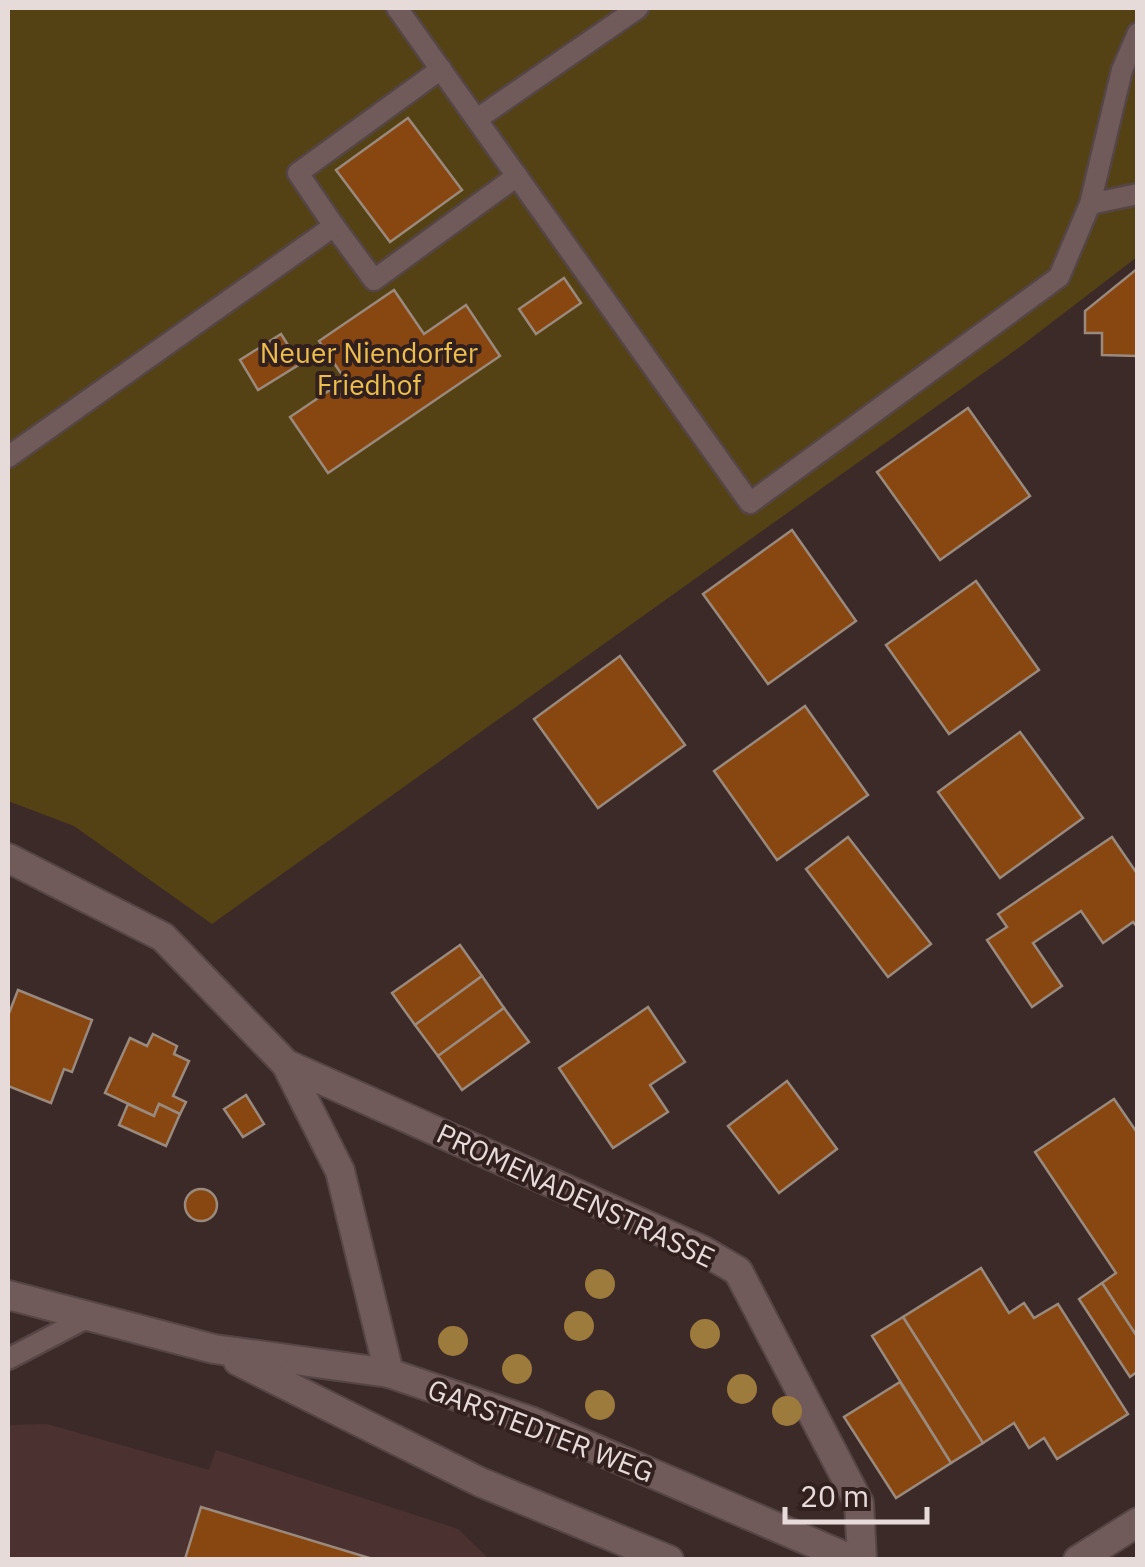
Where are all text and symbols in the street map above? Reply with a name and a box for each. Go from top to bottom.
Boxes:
park label: Neuer Niendorfer Friedhof [260,334,478,403]
street label: PROMENADENSTRASSE [431,1114,721,1276]
street label: GARSTEDTER WEG [423,1370,659,1490]
scale bar [785,1462,928,1524]
text: 20 m [800,1476,869,1515]

